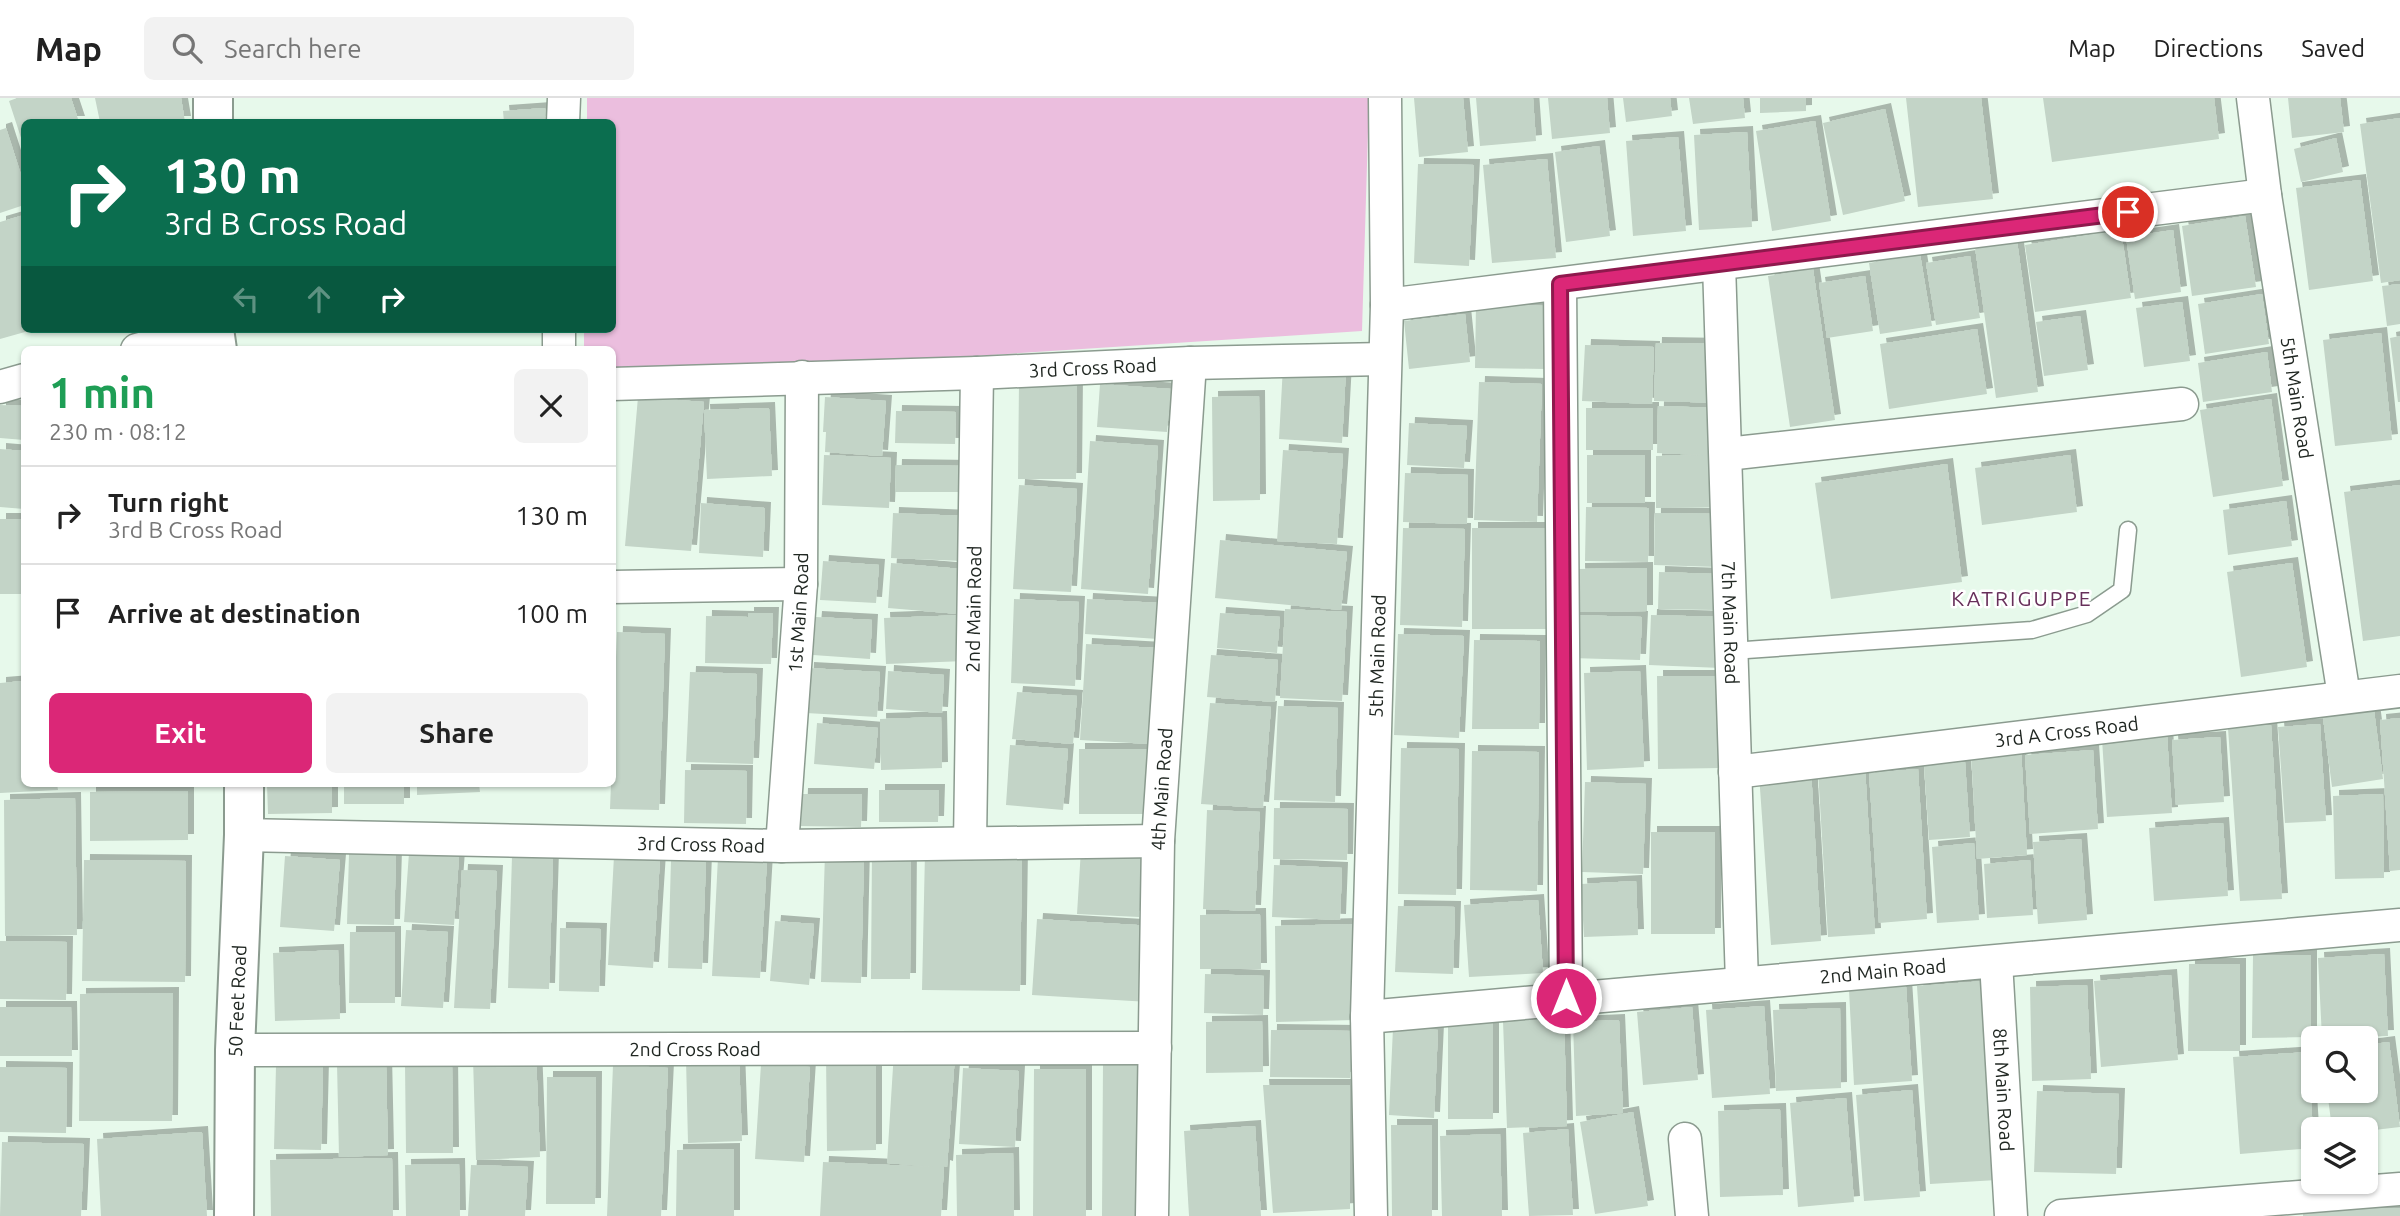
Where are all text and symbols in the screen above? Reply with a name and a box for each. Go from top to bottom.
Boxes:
search box [144,17,634,80]
icon: search [168,29,206,67]
text: Map [35,30,102,67]
text: Search here [224,34,362,63]
text: Map [2068,35,2115,62]
text: Directions [2153,35,2263,62]
text: Saved [2301,35,2365,62]
icon: right [49,147,140,238]
text: 130 m [164,147,301,202]
pin [2098,182,2158,242]
icon: arrive [2109,193,2147,231]
text: 3rd B Cross Road [164,205,407,241]
icon: left [227,280,265,318]
icon: ahead [300,280,338,318]
icon: right [373,280,411,318]
street label: 5th Main Road [2276,335,2317,460]
street label: 3rd Cross Road [1028,354,1157,382]
text: 1 min [49,369,155,416]
button: close [514,369,588,443]
text: 230 m · 08:12 [49,419,187,444]
text: Turn right [108,488,229,517]
icon: right [49,496,87,534]
text: 130 m [516,501,588,530]
text: 3rd B Cross Road [108,517,283,542]
street label: 2nd Main Road [962,545,985,673]
street label: 1st Main Road [784,552,812,674]
street label: 7th Main Road [1718,561,1743,685]
district label: KATRIGUPPE [1951,586,2093,610]
icon: arrive [49,594,87,632]
street label: 5th Main Road [1364,594,1390,718]
text: Arrive at destination [108,599,361,628]
text: 100 m [516,599,588,628]
button: Exit [49,693,312,773]
button: Share [326,693,588,773]
street label: 3rd A Cross Road [1993,712,2140,751]
street label: 4th Main Road [1147,727,1177,851]
street label: 3rd Cross Road [637,832,765,857]
street label: 50 Feet Road [224,944,250,1057]
street label: 2nd Main Road [1819,954,1947,988]
position arrow [1529,961,1603,1035]
map controls [2301,1026,2378,1194]
button: search [2301,1026,2378,1103]
street label: 8th Main Road [1989,1028,2018,1152]
street label: 2nd Cross Road [629,1038,761,1060]
button: layers [2301,1117,2378,1194]

